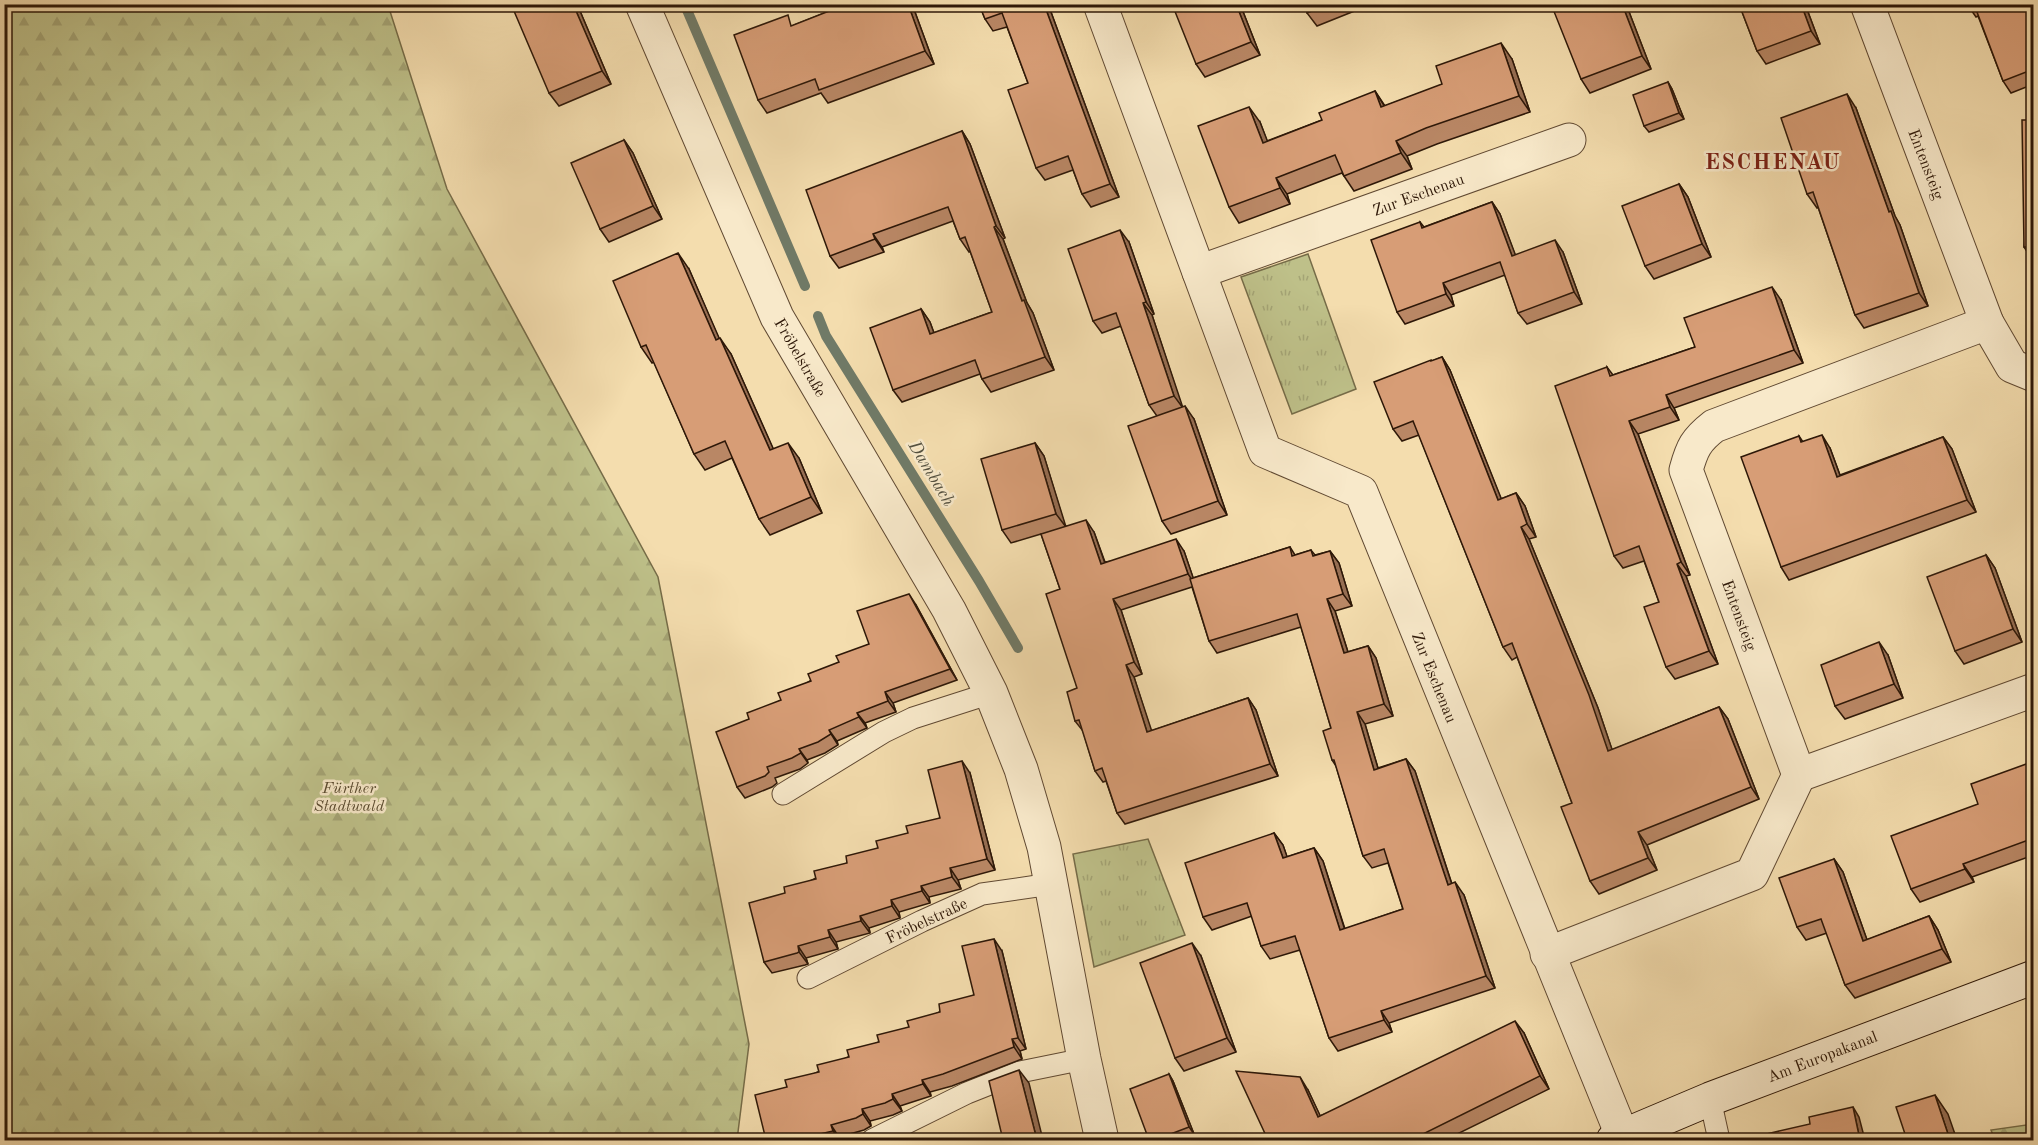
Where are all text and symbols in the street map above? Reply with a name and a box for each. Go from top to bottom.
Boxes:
street label: Entensteig [1904,127,1946,203]
district label: ESCHENAU [1705,152,1841,174]
street label: Zur Eschenau [1371,172,1467,220]
street label: Fröbelstraße [770,316,828,400]
water label: Dambach [904,437,958,509]
street label: Entensteig [1718,578,1758,654]
street label: Zur Eschenau [1408,630,1459,726]
park label: Fürther Stadtwald [314,781,385,815]
street label: Fröbelstraße [884,896,970,948]
street label: Am Europakanal [1765,1029,1880,1086]

